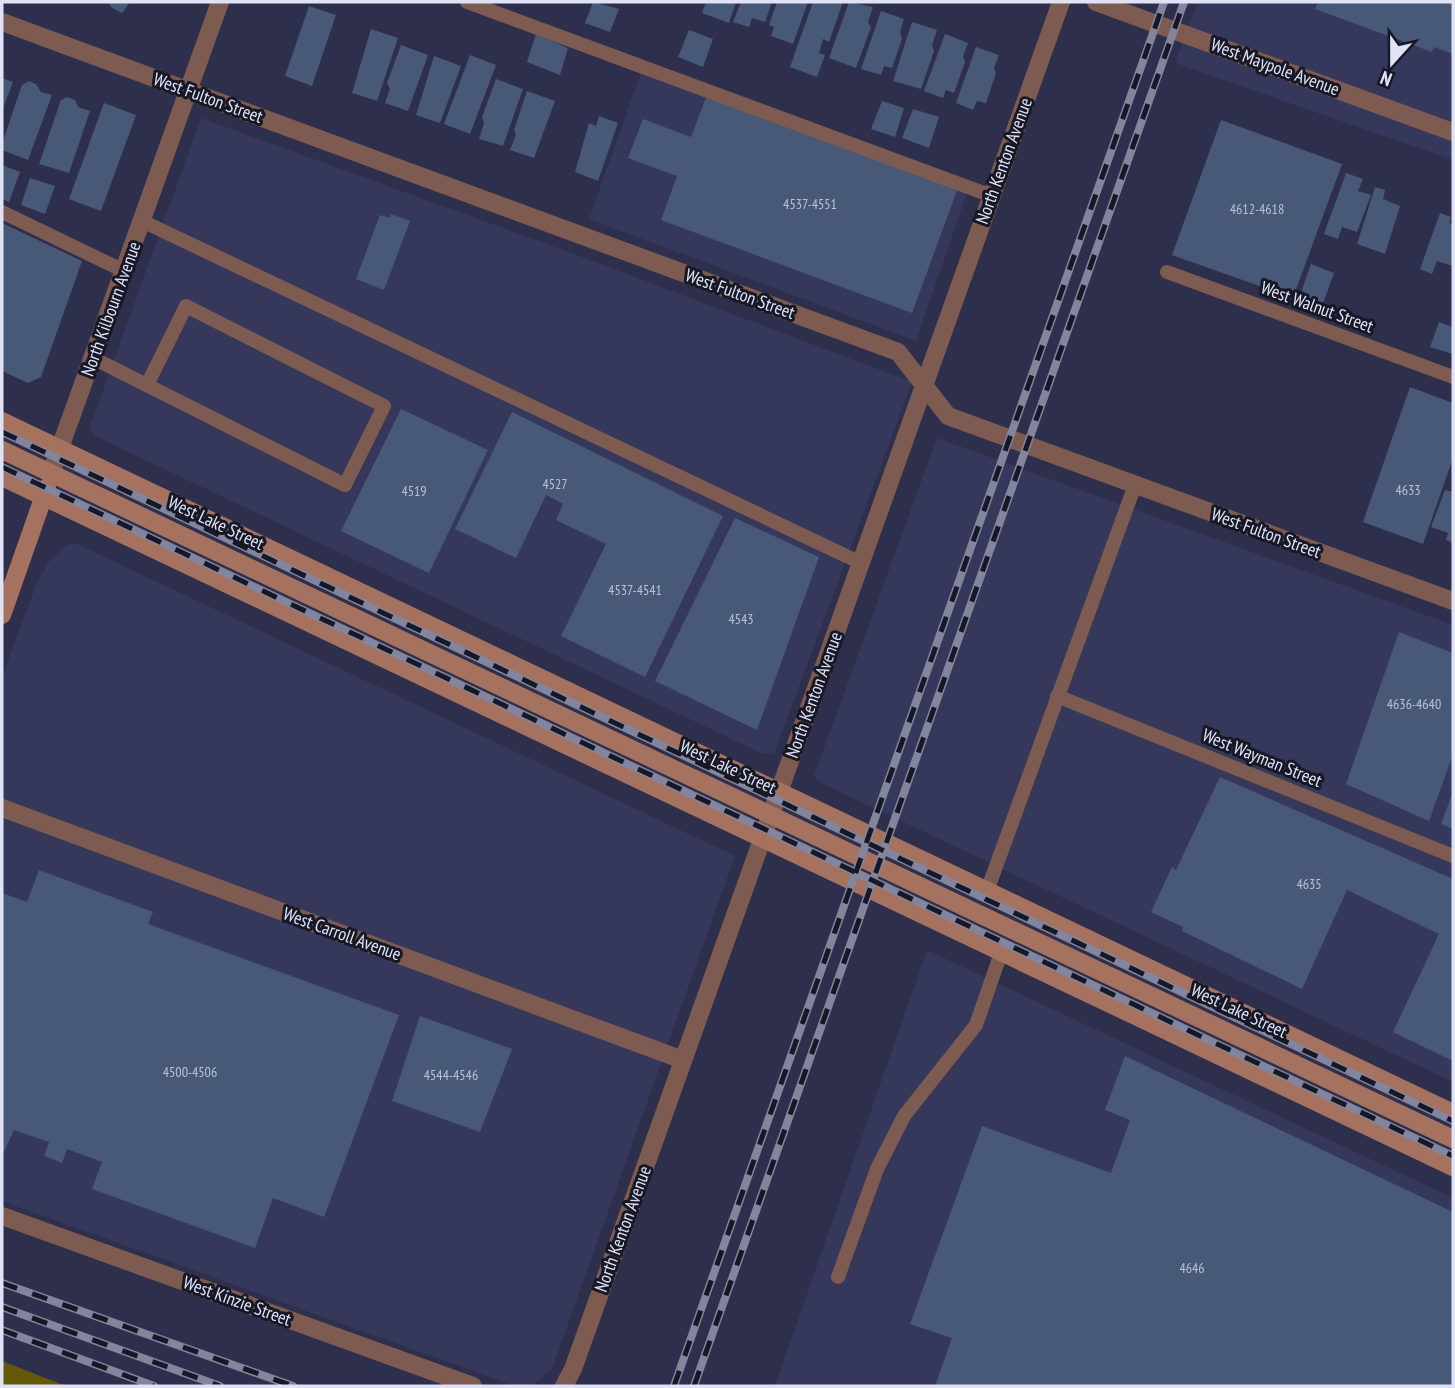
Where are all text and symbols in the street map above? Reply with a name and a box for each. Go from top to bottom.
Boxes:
north arrow [1357,28,1427,98]
street label: West Maypole Avenue [1208,33,1343,100]
text: N [1377,66,1395,92]
street label: West Fulton Street [150,67,266,128]
street label: North Kenton Avenue [970,95,1037,227]
house number: 4537-4551 [783,195,837,213]
house number: 4612-4618 [1230,200,1284,218]
street label: North Kilbourn Avenue [76,238,146,379]
street label: West Fulton Street [682,263,798,324]
street label: West Walnut Street [1258,276,1377,338]
house number: 4527 [542,475,568,493]
house number: 4633 [1395,481,1421,499]
house number: 4519 [401,482,427,500]
street label: West Lake Street [164,490,268,555]
street label: West Fulton Street [1208,502,1324,563]
house number: 4537-4541 [608,581,662,599]
house number: 4543 [728,610,754,628]
street label: North Kenton Avenue [780,629,847,761]
house number: 4636-4640 [1387,695,1441,713]
street label: West Wayman Street [1199,723,1325,792]
street label: West Lake Street [676,734,780,799]
house number: 4635 [1296,875,1322,893]
street label: West Carroll Avenue [280,902,404,966]
street label: West Lake Street [1187,978,1291,1043]
house number: 4500-4506 [163,1063,217,1081]
house number: 4544-4546 [424,1066,478,1084]
street label: North Kenton Avenue [589,1163,656,1295]
house number: 4646 [1179,1259,1205,1277]
street label: West Kinzie Street [180,1270,294,1331]

